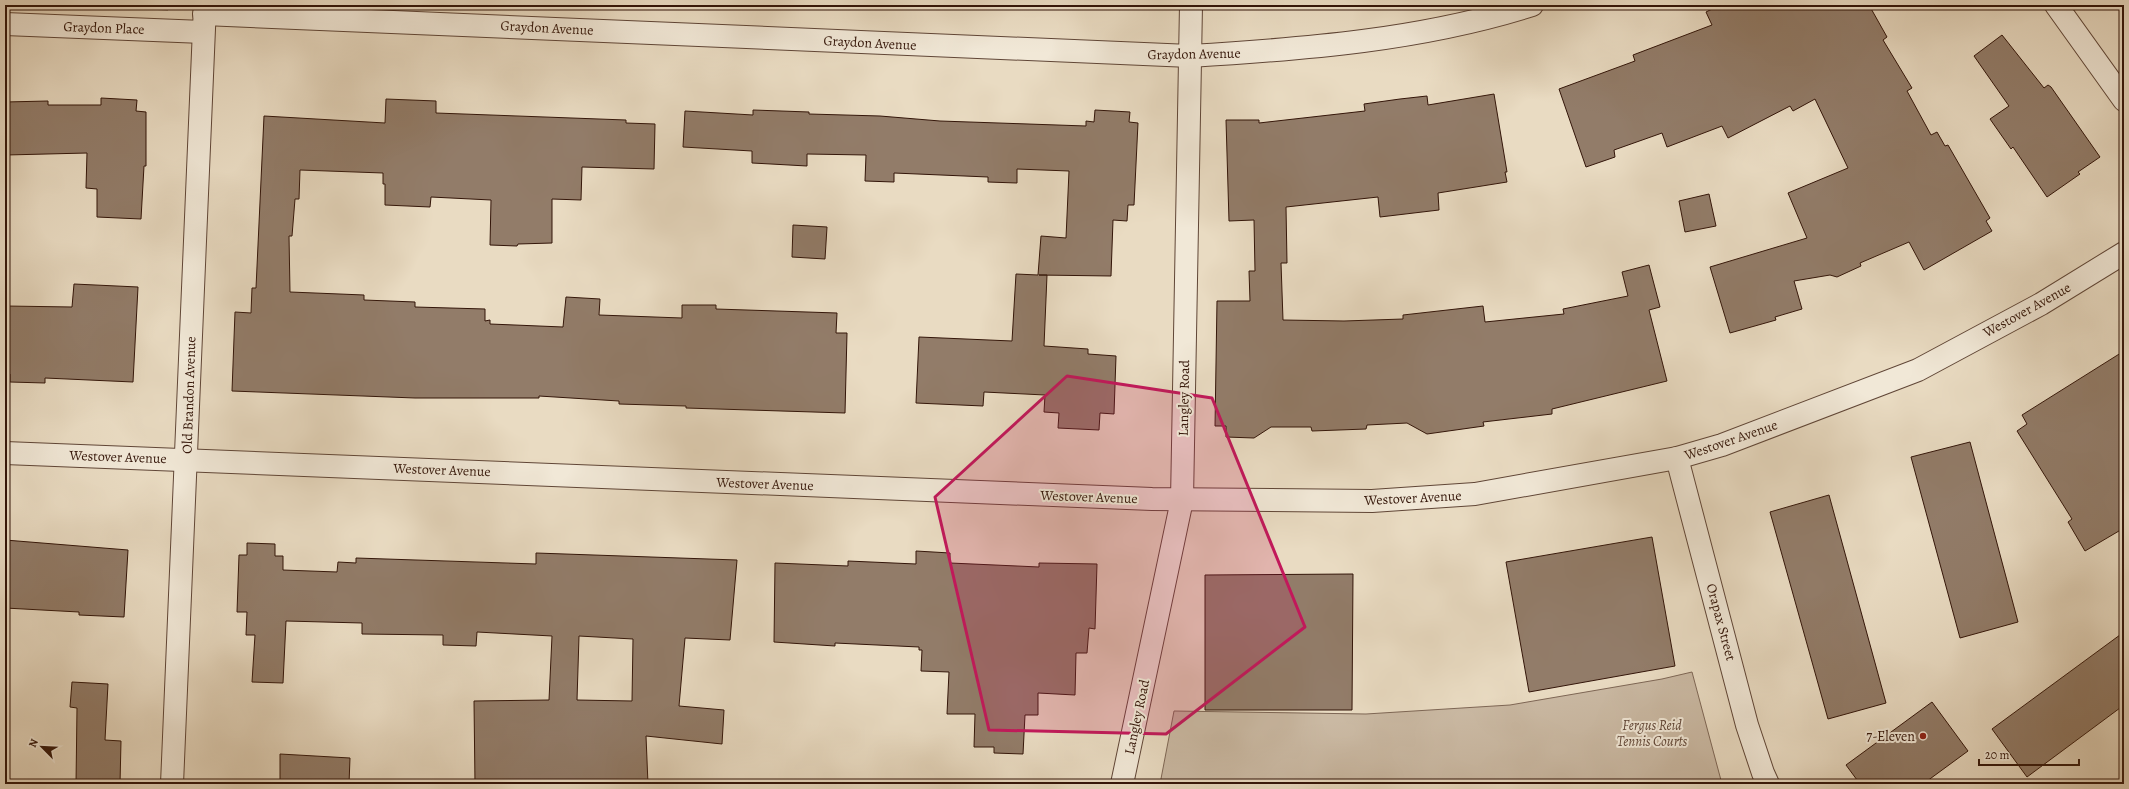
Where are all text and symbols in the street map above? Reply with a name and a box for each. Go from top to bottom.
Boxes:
street label: Graydon Avenue [500,16,594,40]
street label: Graydon Place [63,17,145,39]
street label: Graydon Avenue [823,31,917,55]
street label: Graydon Avenue [1147,44,1241,64]
street label: Westover Avenue [1979,278,2074,342]
street label: Old Brandon Avenue [177,336,201,454]
street label: Langley Road [1174,359,1194,436]
street label: Westover Avenue [1681,415,1780,465]
street label: Westover Avenue [68,446,167,468]
street label: Westover Avenue [392,459,491,481]
street label: Westover Avenue [715,473,814,495]
street label: Westover Avenue [1039,486,1138,508]
street label: Westover Avenue [1363,486,1462,510]
street label: Orapax Street [1702,581,1741,663]
street label: Langley Road [1120,677,1154,756]
park label: Fergus Reid Tennis Courts [1617,716,1687,751]
north arrow [22,727,62,767]
place label: 7-Eleven [1866,727,1915,746]
marker: 7-Eleven [1918,731,1928,741]
text: N [25,736,42,750]
scale bar [1979,741,2079,767]
text: 20 m [1985,747,2009,763]

